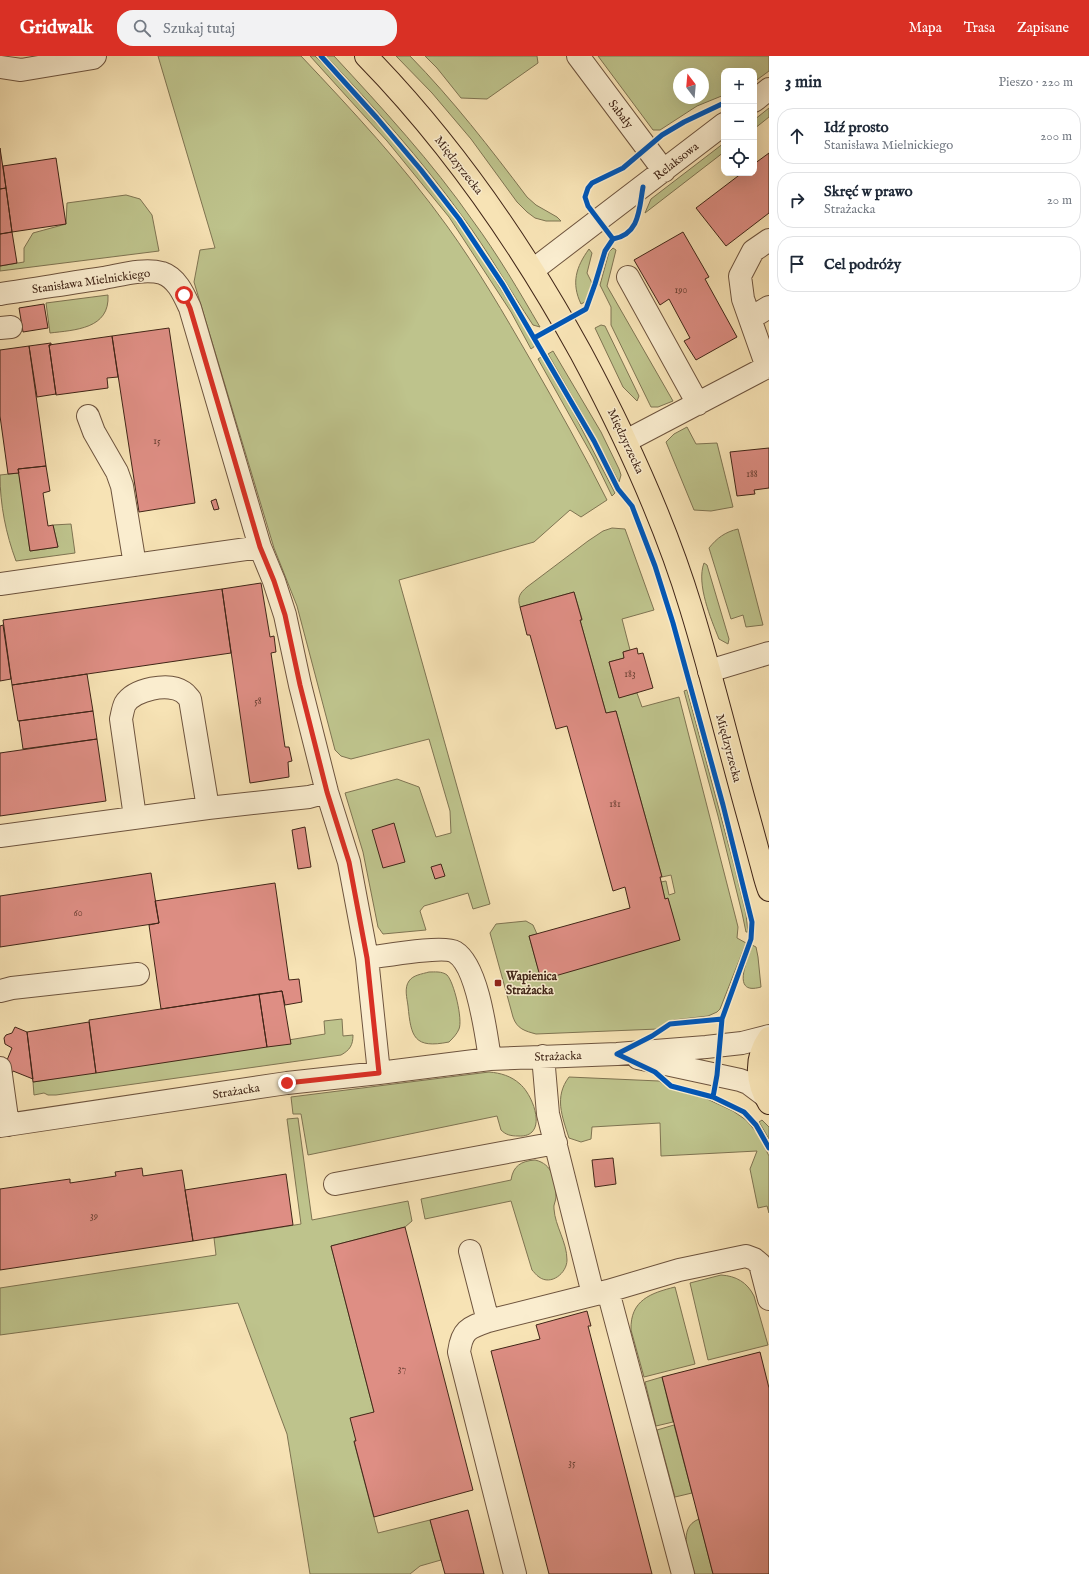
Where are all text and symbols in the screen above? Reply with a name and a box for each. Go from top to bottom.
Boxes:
search box [117,10,397,46]
text: Gridwalk [20,16,93,40]
icon: search [131,17,153,39]
text: Szukaj tutaj [163,19,235,38]
text: Mapa [909,19,942,37]
text: Trasa [964,19,995,37]
text: Zapisane [1017,19,1069,37]
north arrow [673,68,709,104]
map controls [721,68,757,176]
button: + [721,68,757,104]
text: 3 min [785,72,822,93]
text: Pieszo · 220 m [998,74,1073,91]
street label: Sabały [605,97,636,132]
button: − [721,104,757,140]
text: Idź prosto [824,118,889,137]
icon: ahead [786,125,808,147]
text: 200 m [1040,128,1072,145]
street label: Międzyrzecka [431,133,487,198]
text: Stanisława Mielnickiego [824,137,953,154]
street label: Relaksowa [651,139,702,184]
button: locate [721,140,757,176]
text: Skręć w prawo [824,182,913,201]
icon: right [786,189,808,211]
text: 20 m [1047,192,1072,209]
text: Strażacka [824,201,875,218]
icon: arrive [786,253,808,275]
text: Cel podróży [824,255,901,274]
street label: Stanisława Mielnickiego [31,266,152,297]
house number: 190 [674,284,688,297]
route start [175,286,193,304]
street label: Międzyrzecka [604,406,647,477]
house number: 15 [153,435,161,448]
house number: 188 [746,468,758,481]
house number: 183 [624,668,636,681]
house number: 58 [254,695,262,708]
street label: Międzyrzecka [712,712,745,785]
house number: 181 [609,798,621,811]
house number: 60 [73,907,83,920]
place label: Wapienica Strażacka [505,969,558,998]
marker: Wapienica Strażacka [493,978,503,988]
street label: Strażacka [534,1048,583,1065]
route end [278,1074,296,1092]
street label: Strażacka [212,1080,261,1103]
house number: 39 [90,1210,98,1223]
house number: 37 [398,1363,407,1376]
house number: 35 [568,1457,576,1470]

